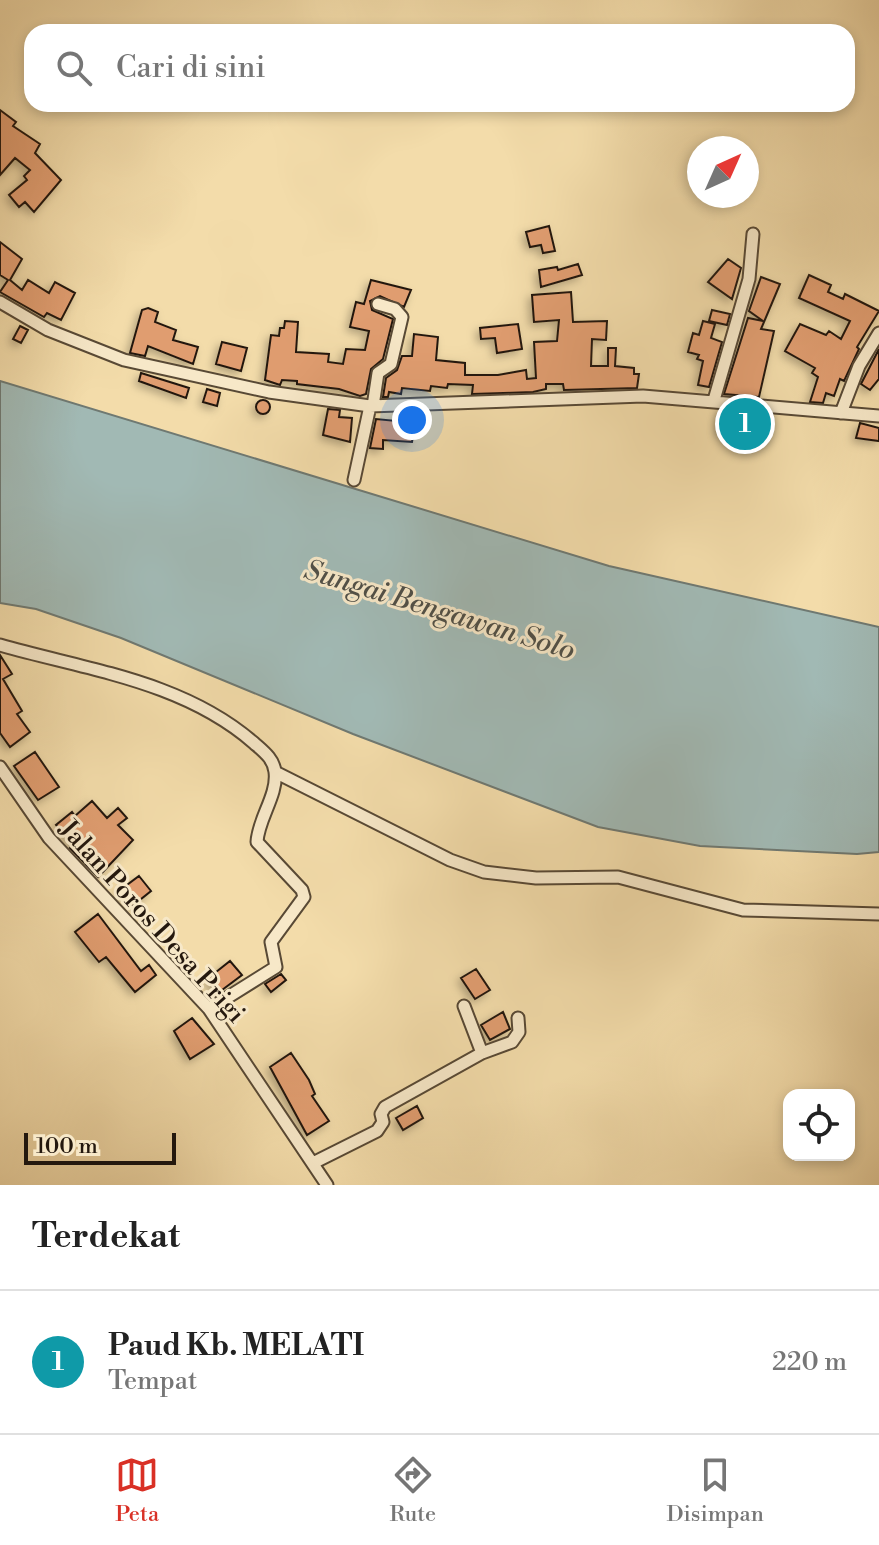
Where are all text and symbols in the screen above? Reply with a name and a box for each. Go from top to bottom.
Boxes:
search box [24,24,855,112]
icon: search [52,46,96,90]
text: Cari di sini [116,49,265,87]
north arrow [687,136,759,208]
pin: 1 [719,394,771,454]
your location [392,400,432,440]
water label: Sungai Bengawan Solo [300,553,579,668]
street label: Jalan Poros Desa Prigi [52,813,252,1030]
map controls [783,1089,855,1161]
button: locate [783,1089,855,1161]
scale bar [24,1129,176,1165]
text: 100 m [36,1133,98,1160]
text: Terdekat [32,1216,180,1258]
text: Paud Kb. MELATI [108,1327,364,1365]
text: 1 [52,1346,64,1378]
text: 220 m [772,1346,847,1378]
text: Tempat [108,1365,197,1397]
tab: Peta [115,1453,159,1528]
tab: Rute [390,1453,436,1528]
tab: Disimpan [666,1453,764,1528]

